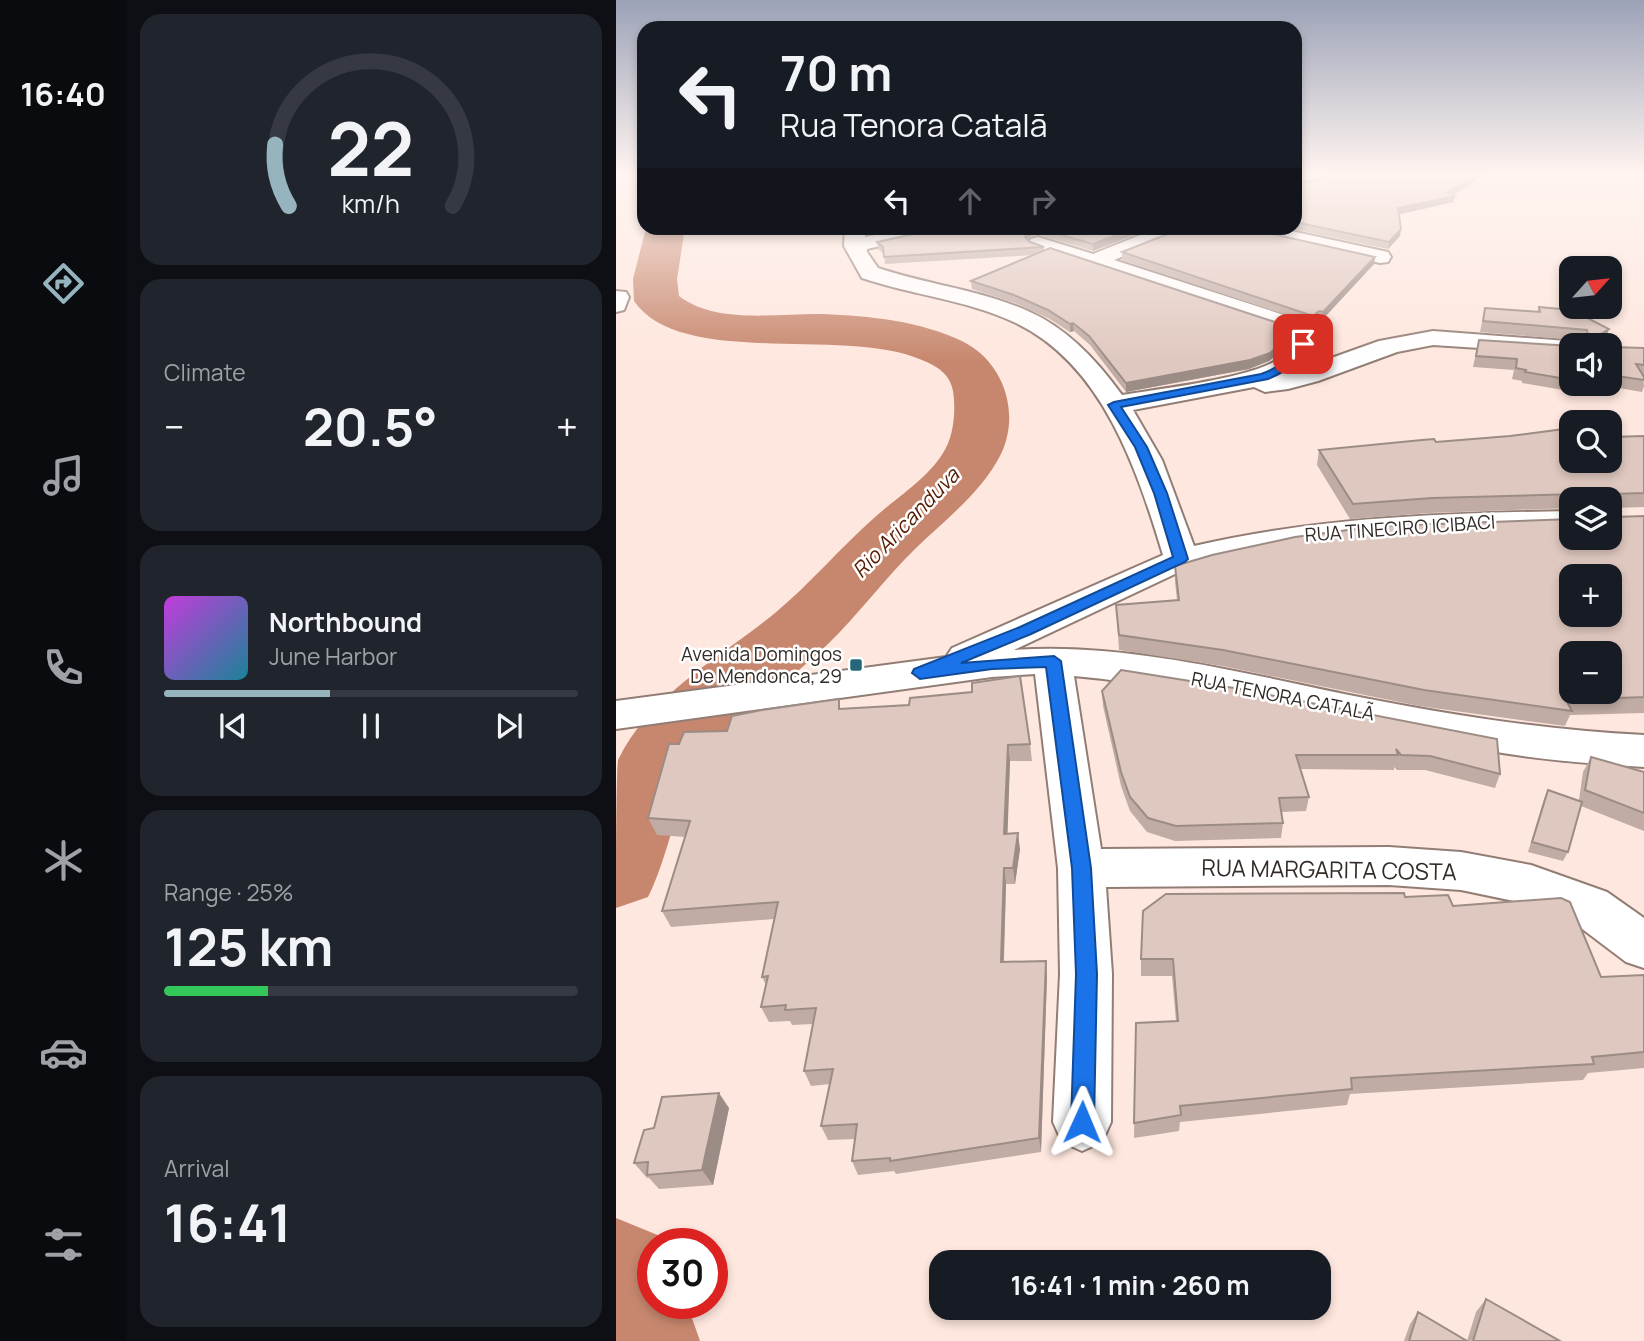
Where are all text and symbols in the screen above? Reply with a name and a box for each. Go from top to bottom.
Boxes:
text: 70 m [780,39,892,106]
icon: left [665,49,756,140]
text: 16:40 [20,72,106,116]
text: 22 [328,98,414,198]
text: Rua Tenora Catalã [780,103,1048,147]
icon: left [878,182,916,220]
icon: ahead [951,182,989,220]
icon: right [1024,182,1062,220]
text: km/h [342,186,400,221]
north arrow [1559,256,1622,318]
map controls [1559,256,1622,704]
icon: directions [39,259,88,308]
pin [1273,314,1333,374]
icon: arrive [1284,325,1322,363]
button: sound [1559,333,1622,396]
text: Climate [164,356,246,388]
text: 20.5° [303,391,438,462]
text: − [164,400,185,452]
text: + [556,400,578,452]
button: search [1559,410,1622,473]
icon: music [39,451,88,500]
water label: Rio Aricanduva [846,460,966,583]
button: layers [1559,487,1622,550]
street label: RUA TINECIRO ICIBACI [1304,508,1496,548]
button: + [1559,564,1622,627]
text: Northbound [269,604,422,640]
text: June Harbor [269,640,397,672]
place label: Avenida Domingos De Mendonca, 29 [681,641,842,689]
button: − [1559,641,1622,704]
icon: phone [39,643,88,692]
marker: Avenida Domingos De Mendonca, 29 [848,657,864,673]
street label: RUA TENORA CATALÃ [1189,665,1377,727]
icon: previous [214,707,252,745]
icon: pause [352,707,390,745]
icon: next [490,707,528,745]
icon: climate [39,836,88,885]
street label: RUA MARGARITA COSTA [1201,851,1457,887]
text: Range · 25% [164,876,294,908]
text: 125 km [164,911,333,982]
icon: car [39,1028,88,1077]
position arrow [1045,1085,1119,1159]
text: Arrival [164,1152,230,1184]
text: 16:41 [164,1187,291,1258]
icon: filters [39,1220,88,1269]
speed limit sign: 30 [637,1228,728,1319]
text: 16:41 · 1 min · 260 m [1010,1267,1250,1303]

